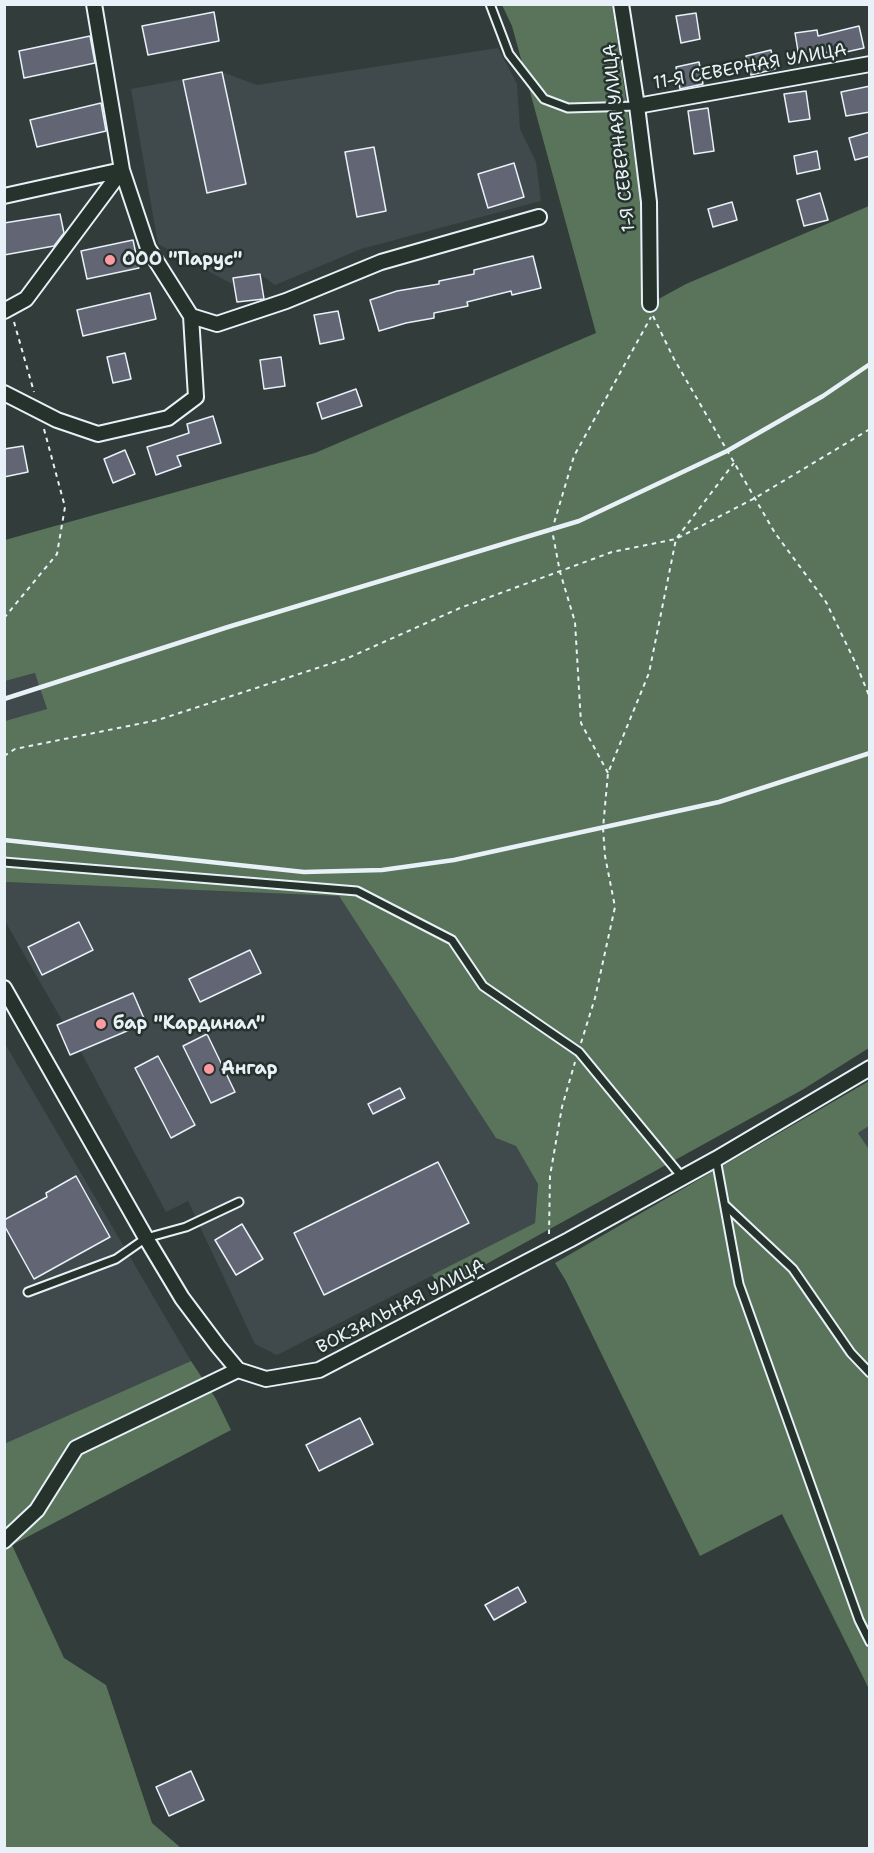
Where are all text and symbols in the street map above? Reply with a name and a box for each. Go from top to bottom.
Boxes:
street label: 11-Я СЕВЕРНАЯ УЛИЦА [652,39,848,95]
street label: 1-Я СЕВЕРНАЯ УЛИЦА [599,43,641,233]
place label: ООО "Парус" [122,249,242,271]
marker: ООО "Парус" [103,253,117,267]
place label: бар "Кардинал" [113,1013,265,1035]
marker: бар "Кардинал" [94,1017,108,1031]
place label: Ангар [221,1058,278,1080]
marker: Ангар [202,1062,216,1076]
street label: ВОКЗАЛЬНАЯ УЛИЦА [313,1255,489,1359]

